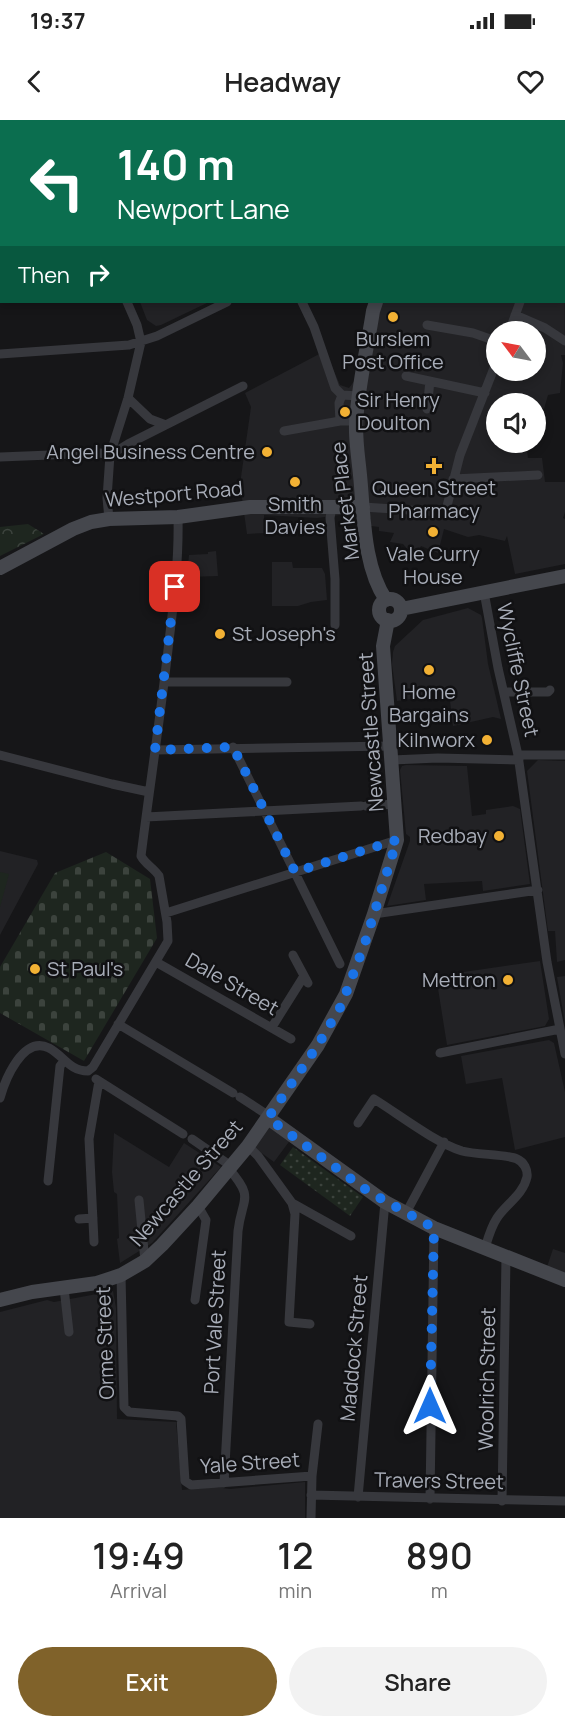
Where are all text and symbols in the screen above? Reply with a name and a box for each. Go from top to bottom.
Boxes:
text: 19:37 [30,6,85,36]
text: Headway [224,63,341,100]
icon: back [18,65,51,98]
icon: heart [514,65,547,98]
text: 140 m [117,135,235,193]
icon: left [18,144,96,222]
text: Newport Lane [117,190,290,227]
icon: right [82,258,115,291]
text: Then [18,260,70,290]
marker: Burslem Post Office [386,310,400,324]
north arrow [486,321,546,381]
map controls [486,321,546,453]
place label: Burslem Post Office [342,325,444,375]
place label: Sir Henry Doulton [357,386,440,436]
button: sound [486,393,546,453]
marker: Sir Henry Doulton [338,405,352,419]
place label: Angel Business Centre [46,438,255,465]
street label: Market Place [324,440,365,562]
marker: Angel Business Centre [260,445,274,459]
marker: Queen Street Pharmacy [427,459,441,473]
street label: Westport Road [104,474,244,513]
place label: Queen Street Pharmacy [372,474,496,524]
marker: Smith Davies [288,475,302,489]
place label: Smith Davies [264,490,326,540]
marker: Vale Curry House [426,525,440,539]
place label: Vale Curry House [386,540,480,590]
pin [149,561,200,612]
icon: arrive [158,570,191,603]
street label: Wycliffe Street [491,600,546,739]
place label: St Joseph's [232,620,336,647]
marker: St Joseph's [213,627,227,641]
street label: Newcastle Street [351,651,390,813]
marker: Home Bargains [422,663,436,677]
place label: Home Bargains [389,678,469,728]
place label: Kilnworx [397,726,475,753]
marker: Kilnworx [480,733,494,747]
place label: Redbay [418,822,487,849]
marker: Redbay [492,829,506,843]
street label: Dale Street [181,946,284,1021]
place label: St Paul's [47,955,123,982]
marker: St Paul's [28,962,42,976]
place label: Mettron [422,966,496,993]
marker: Mettron [501,973,515,987]
street label: Newcastle Street [123,1114,248,1252]
street label: Port Vale Street [197,1249,232,1395]
street label: Maddock Street [334,1273,373,1422]
street label: Orme Street [89,1286,120,1400]
street label: Woolrich Street [472,1307,501,1451]
position arrow [398,1374,462,1438]
street label: Yale Street [199,1446,301,1479]
street label: Travers Street [374,1466,504,1495]
text: 19:49 [92,1531,185,1580]
text: 12 [277,1531,313,1580]
text: 890 [406,1531,473,1580]
text: Arrival [110,1577,167,1604]
text: min [279,1577,312,1604]
text: m [431,1577,448,1604]
button: Exit [18,1647,277,1716]
button: Share [289,1647,547,1716]

